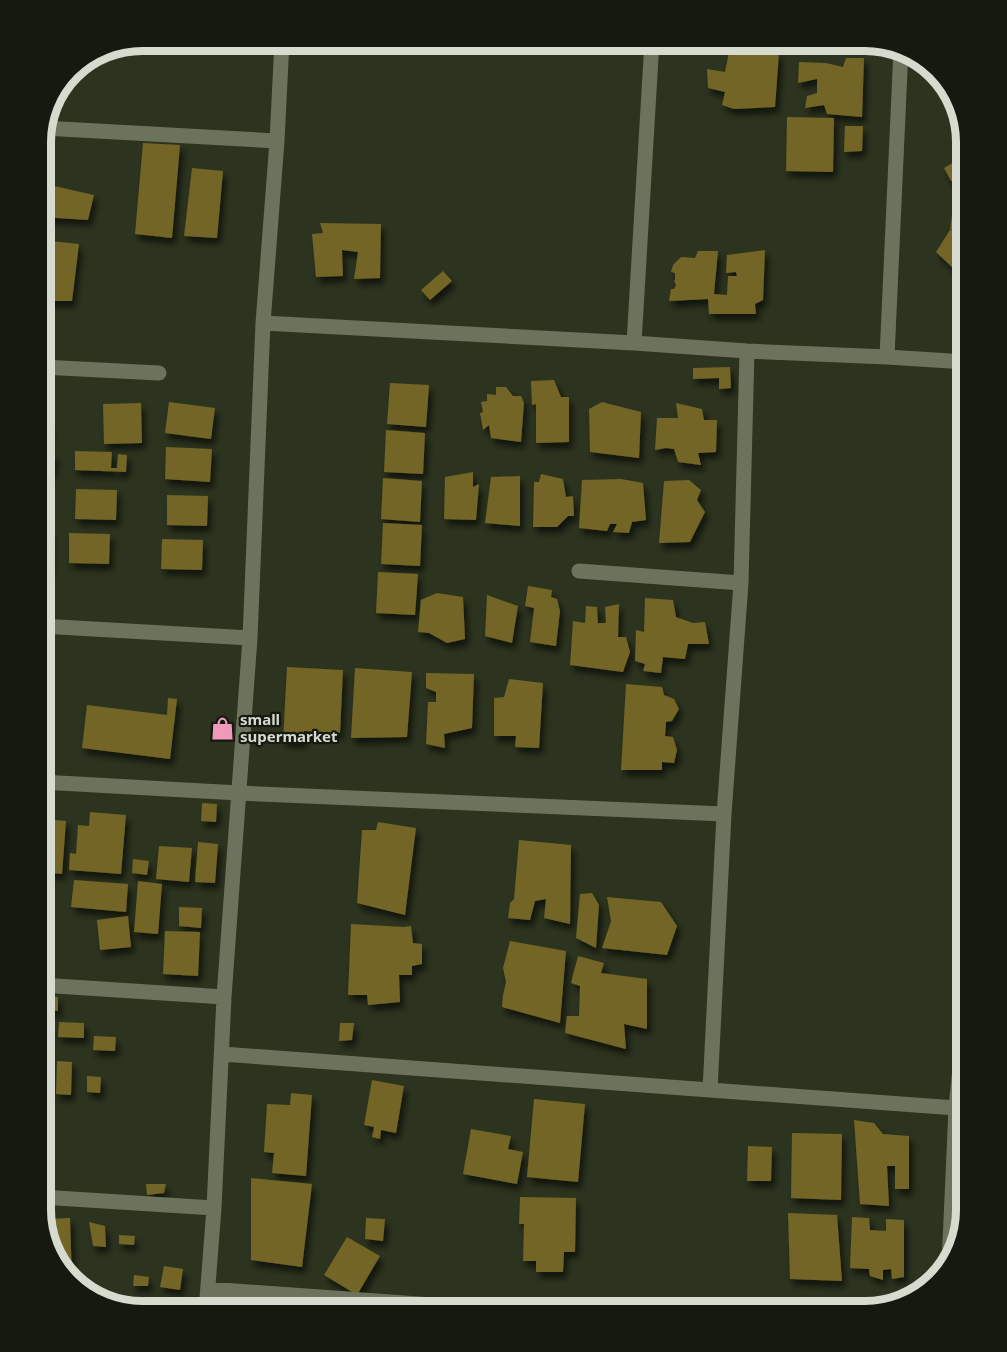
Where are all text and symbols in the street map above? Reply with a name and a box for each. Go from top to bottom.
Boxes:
place label: small supermarket [240,709,338,746]
shop icon: small supermarket [209,715,235,741]

